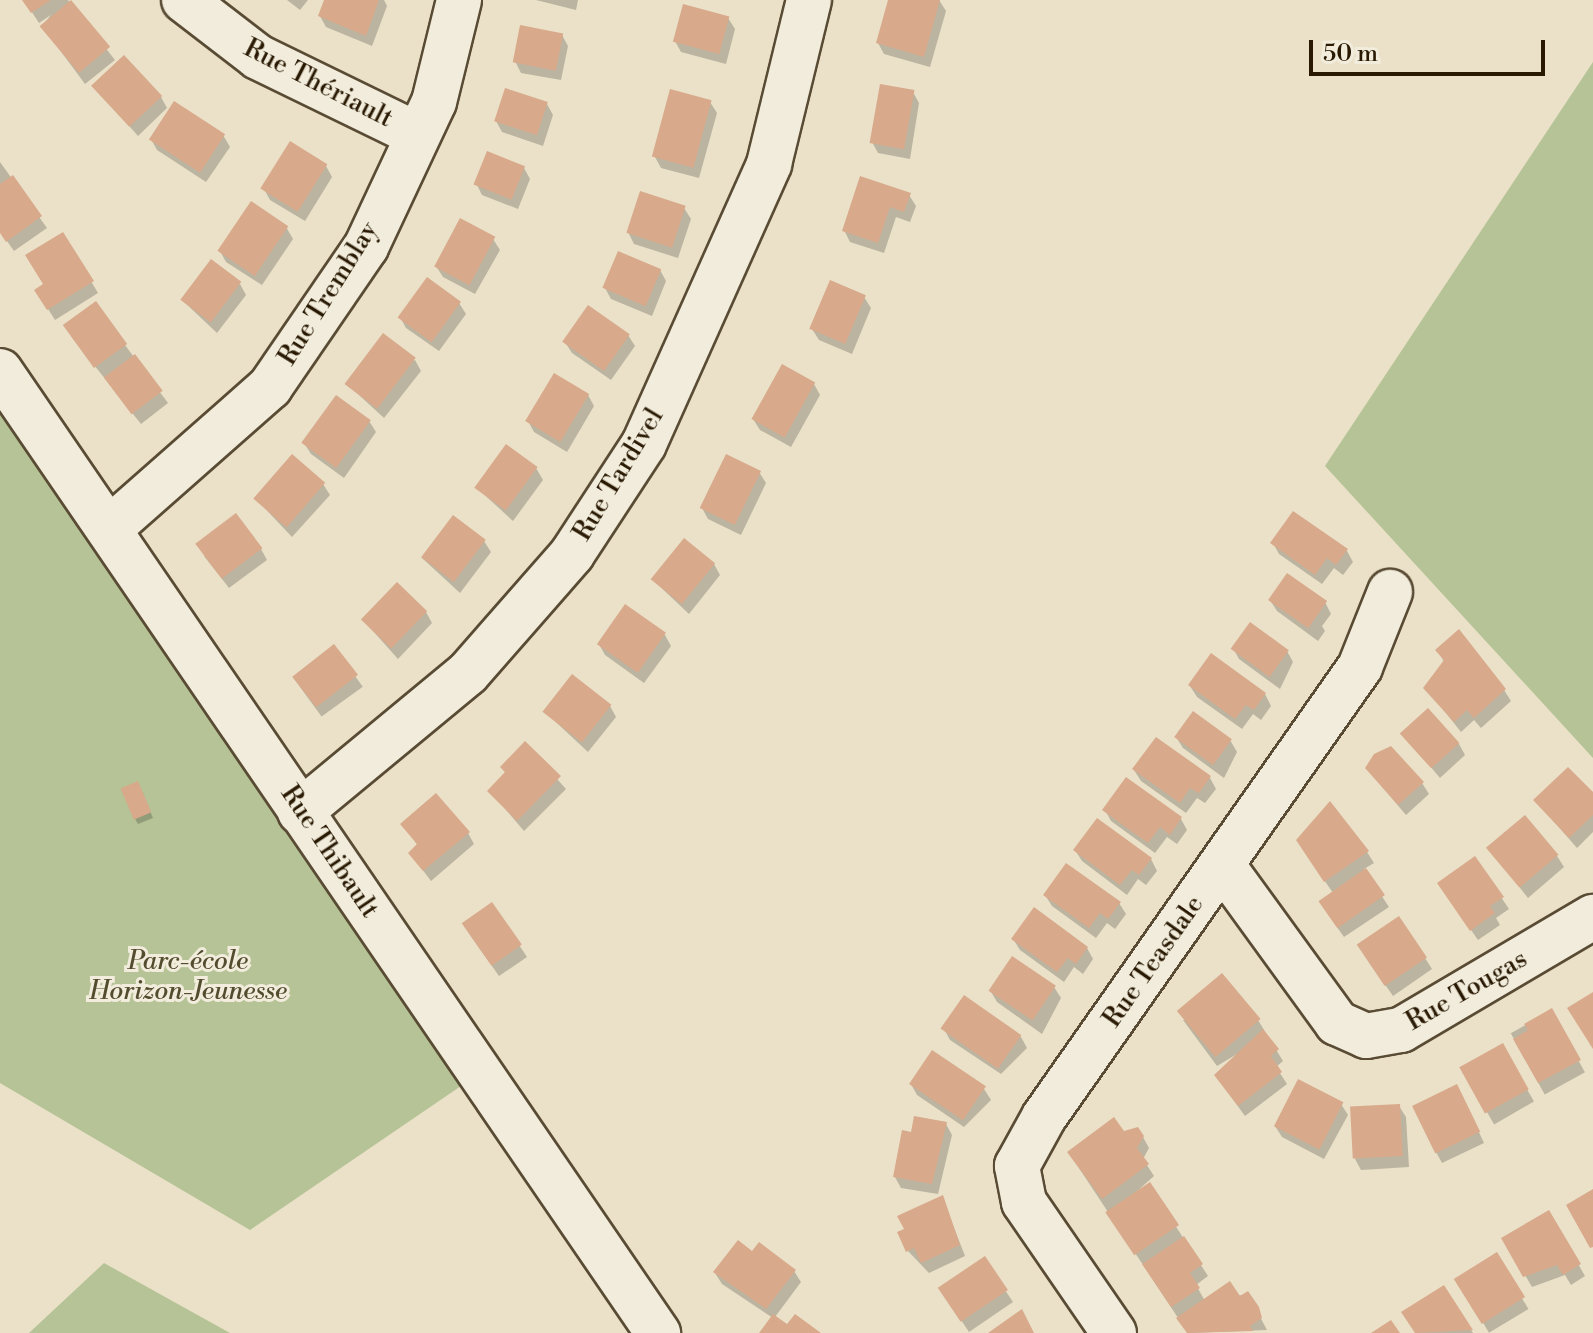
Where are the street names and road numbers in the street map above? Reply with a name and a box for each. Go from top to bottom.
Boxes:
street label: Rue Thériault [238,33,398,135]
street label: Rue Tremblay [272,216,386,372]
street label: Rue Tardivel [567,403,671,547]
street label: Rue Thibault [273,780,385,924]
street label: Rue Teasdale [1097,890,1211,1034]
street label: Rue Tougas [1401,944,1533,1038]

